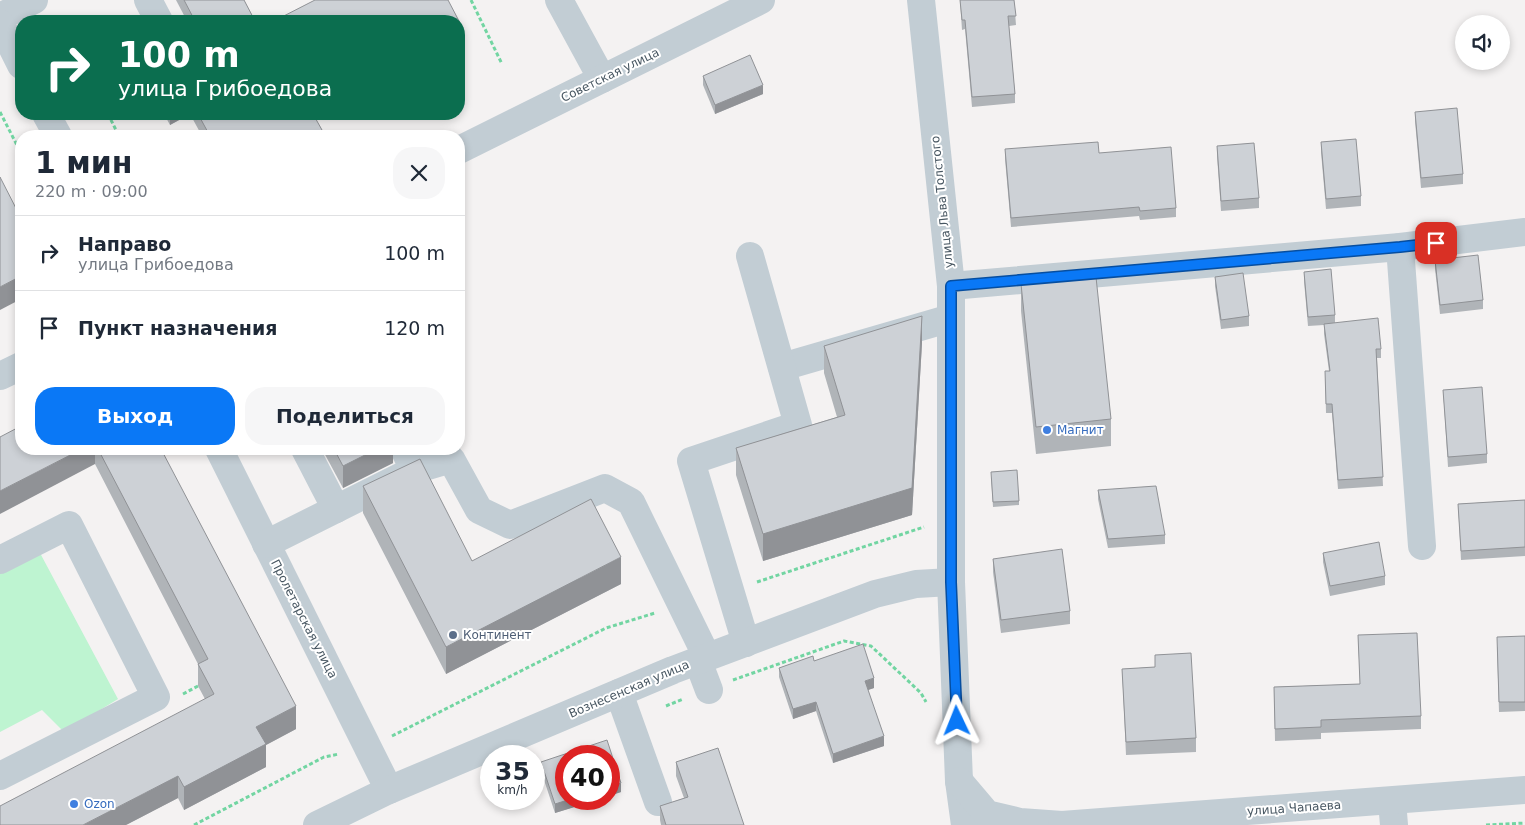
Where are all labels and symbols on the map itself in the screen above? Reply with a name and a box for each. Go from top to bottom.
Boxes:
street label: Советская улица [559,45,661,105]
street label: улица Льва Толстого [928,135,956,269]
pin [1415,222,1457,264]
place label: Магнит [1057,423,1104,437]
marker: Магнит [1041,424,1053,436]
street label: Пролетарская улица [268,557,340,681]
place label: Континент [463,628,532,642]
marker: Континент [447,629,459,641]
street label: Вознесенская улица [567,657,691,721]
position arrow [930,694,982,746]
speed limit sign: 40 [555,745,620,810]
place label: Ozon [84,797,115,811]
marker: Ozon [68,798,80,810]
street label: улица Чапаева [1246,798,1342,818]

